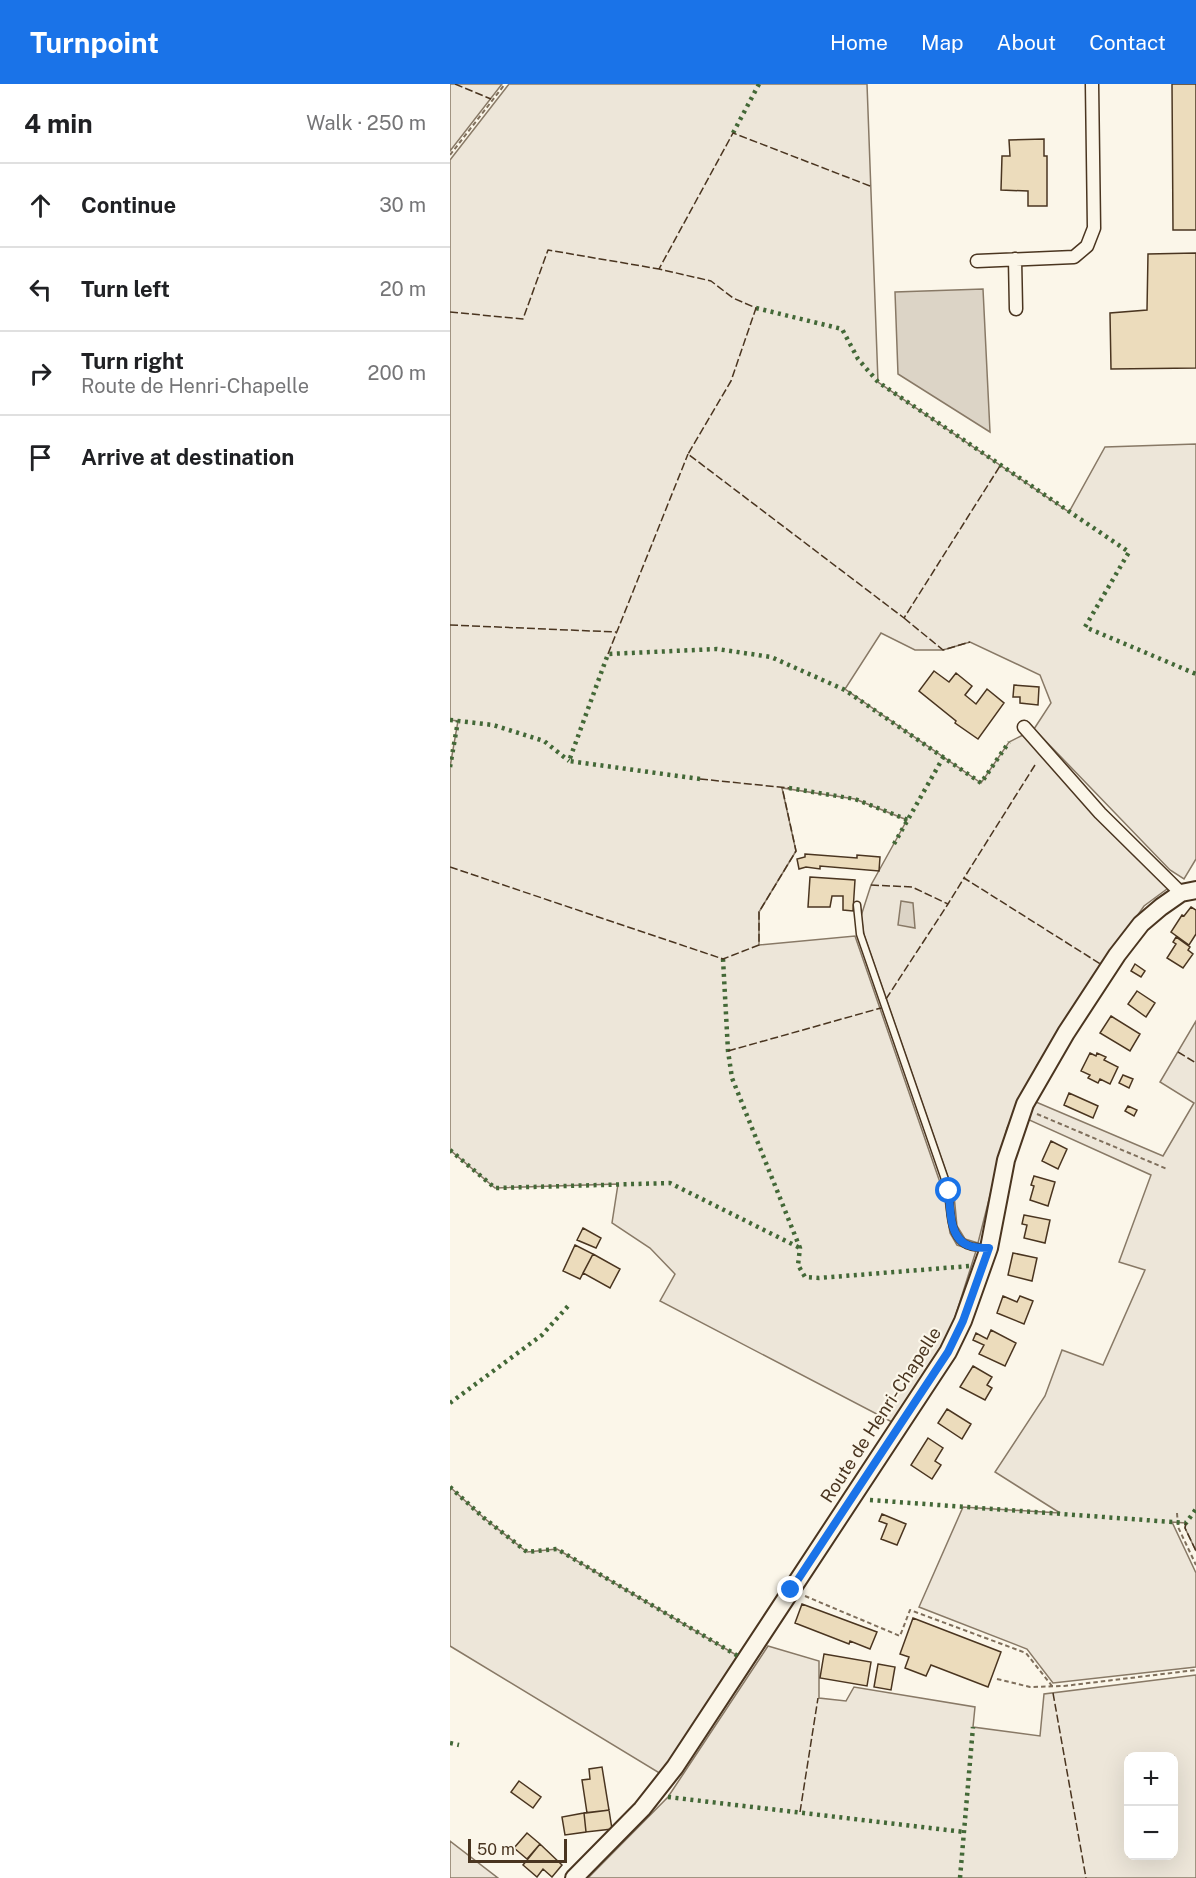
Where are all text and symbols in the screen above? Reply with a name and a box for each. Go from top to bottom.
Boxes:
text: Turnpoint [30,26,159,59]
text: Home [830,30,888,55]
text: Map [921,30,964,55]
text: About [997,30,1056,55]
text: Contact [1089,30,1166,55]
text: 4 min [24,108,93,139]
text: Walk · 250 m [306,111,426,135]
icon: ahead [24,189,57,222]
text: Continue [81,192,176,218]
text: 30 m [379,193,426,217]
icon: left [24,273,57,306]
text: Turn left [81,276,170,302]
text: 20 m [380,277,426,301]
text: Turn right [81,348,184,374]
icon: right [24,357,57,390]
text: 200 m [368,361,426,385]
text: Route de Henri-Chapelle [81,374,309,398]
icon: arrive [24,441,57,474]
text: Arrive at destination [81,444,294,470]
route start [935,1177,961,1203]
street label: Route de Henri-Chapelle [816,1323,945,1506]
route end [777,1576,803,1602]
map controls [1124,1752,1178,1860]
button: + [1124,1752,1178,1806]
button: − [1124,1806,1178,1860]
scale bar [468,1836,567,1864]
text: 50 m [477,1840,515,1859]

